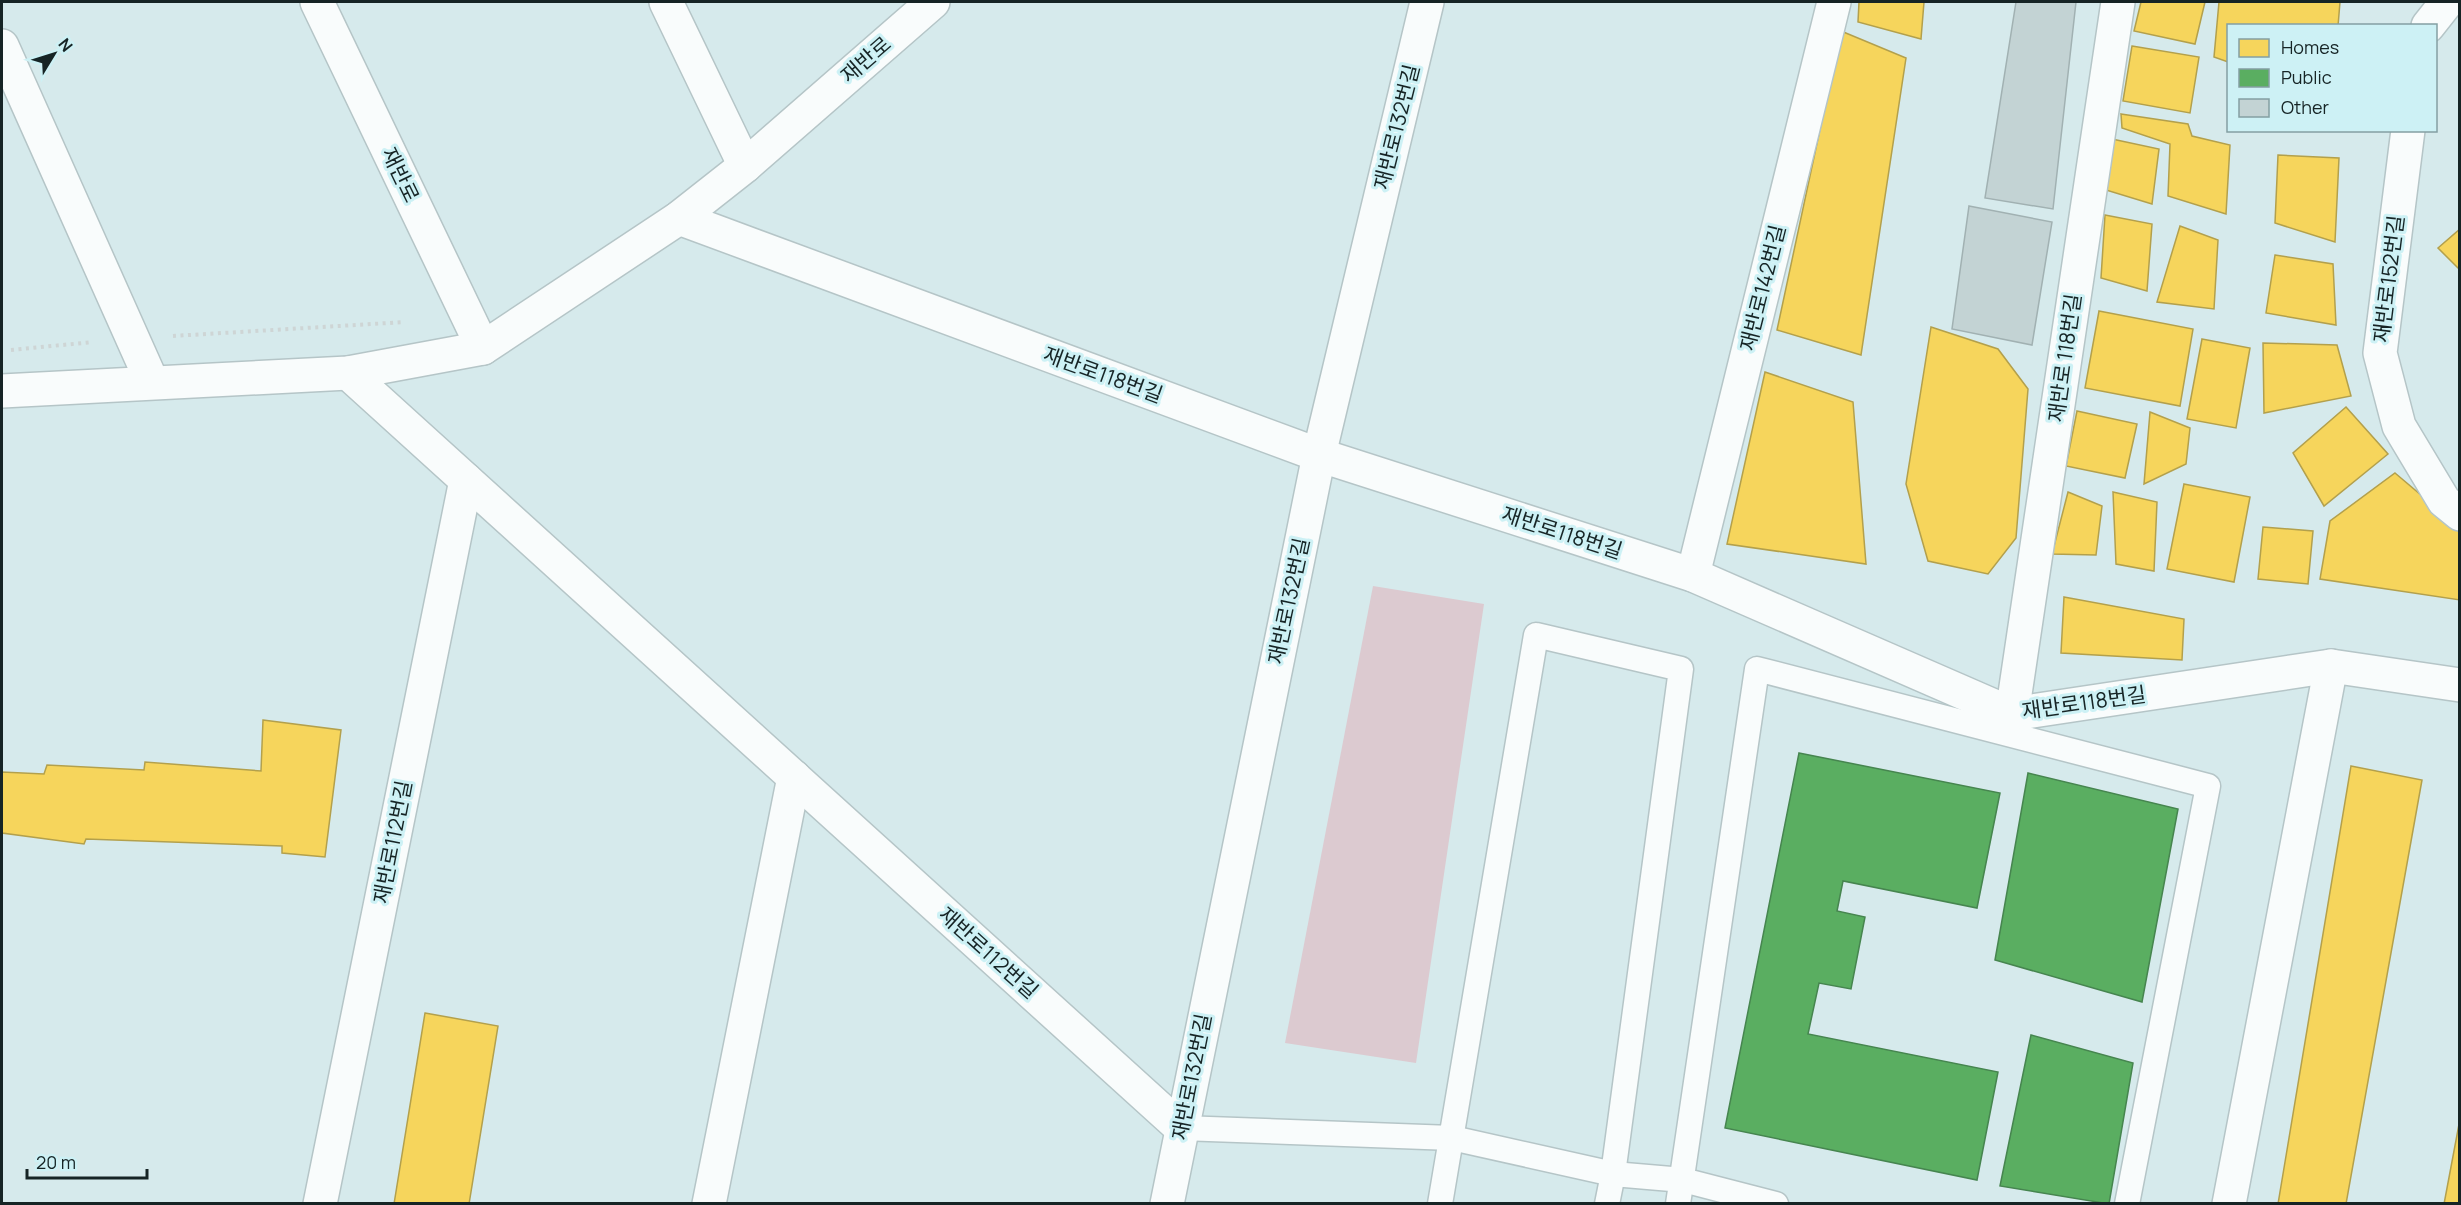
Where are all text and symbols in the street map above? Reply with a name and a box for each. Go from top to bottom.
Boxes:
north arrow [24,24,84,84]
legend [2227,24,2437,132]
street label: 재반로 [834,30,896,89]
text: N [54,33,78,56]
text: Homes [2281,35,2339,59]
street label: 재반로132번길 [1367,61,1425,192]
text: Public [2281,65,2332,89]
text: Other [2281,95,2329,119]
street label: 재반로 [376,142,426,207]
street label: 재반로152번길 [2366,214,2410,344]
street label: 재반로142번길 [1733,222,1791,354]
street label: 재반로 118번길 [2041,292,2087,424]
street label: 재반로118번길 [1040,339,1167,409]
street label: 재반로118번길 [1498,499,1626,565]
street label: 재반로132번길 [1261,535,1315,666]
street label: 재반로118번길 [2020,679,2148,725]
street label: 재반로112번길 [366,778,418,906]
street label: 재반로112번길 [933,900,1044,1004]
street label: 재반로132번길 [1165,1011,1217,1142]
scale bar [27,1142,147,1180]
text: 20 m [36,1150,76,1174]

